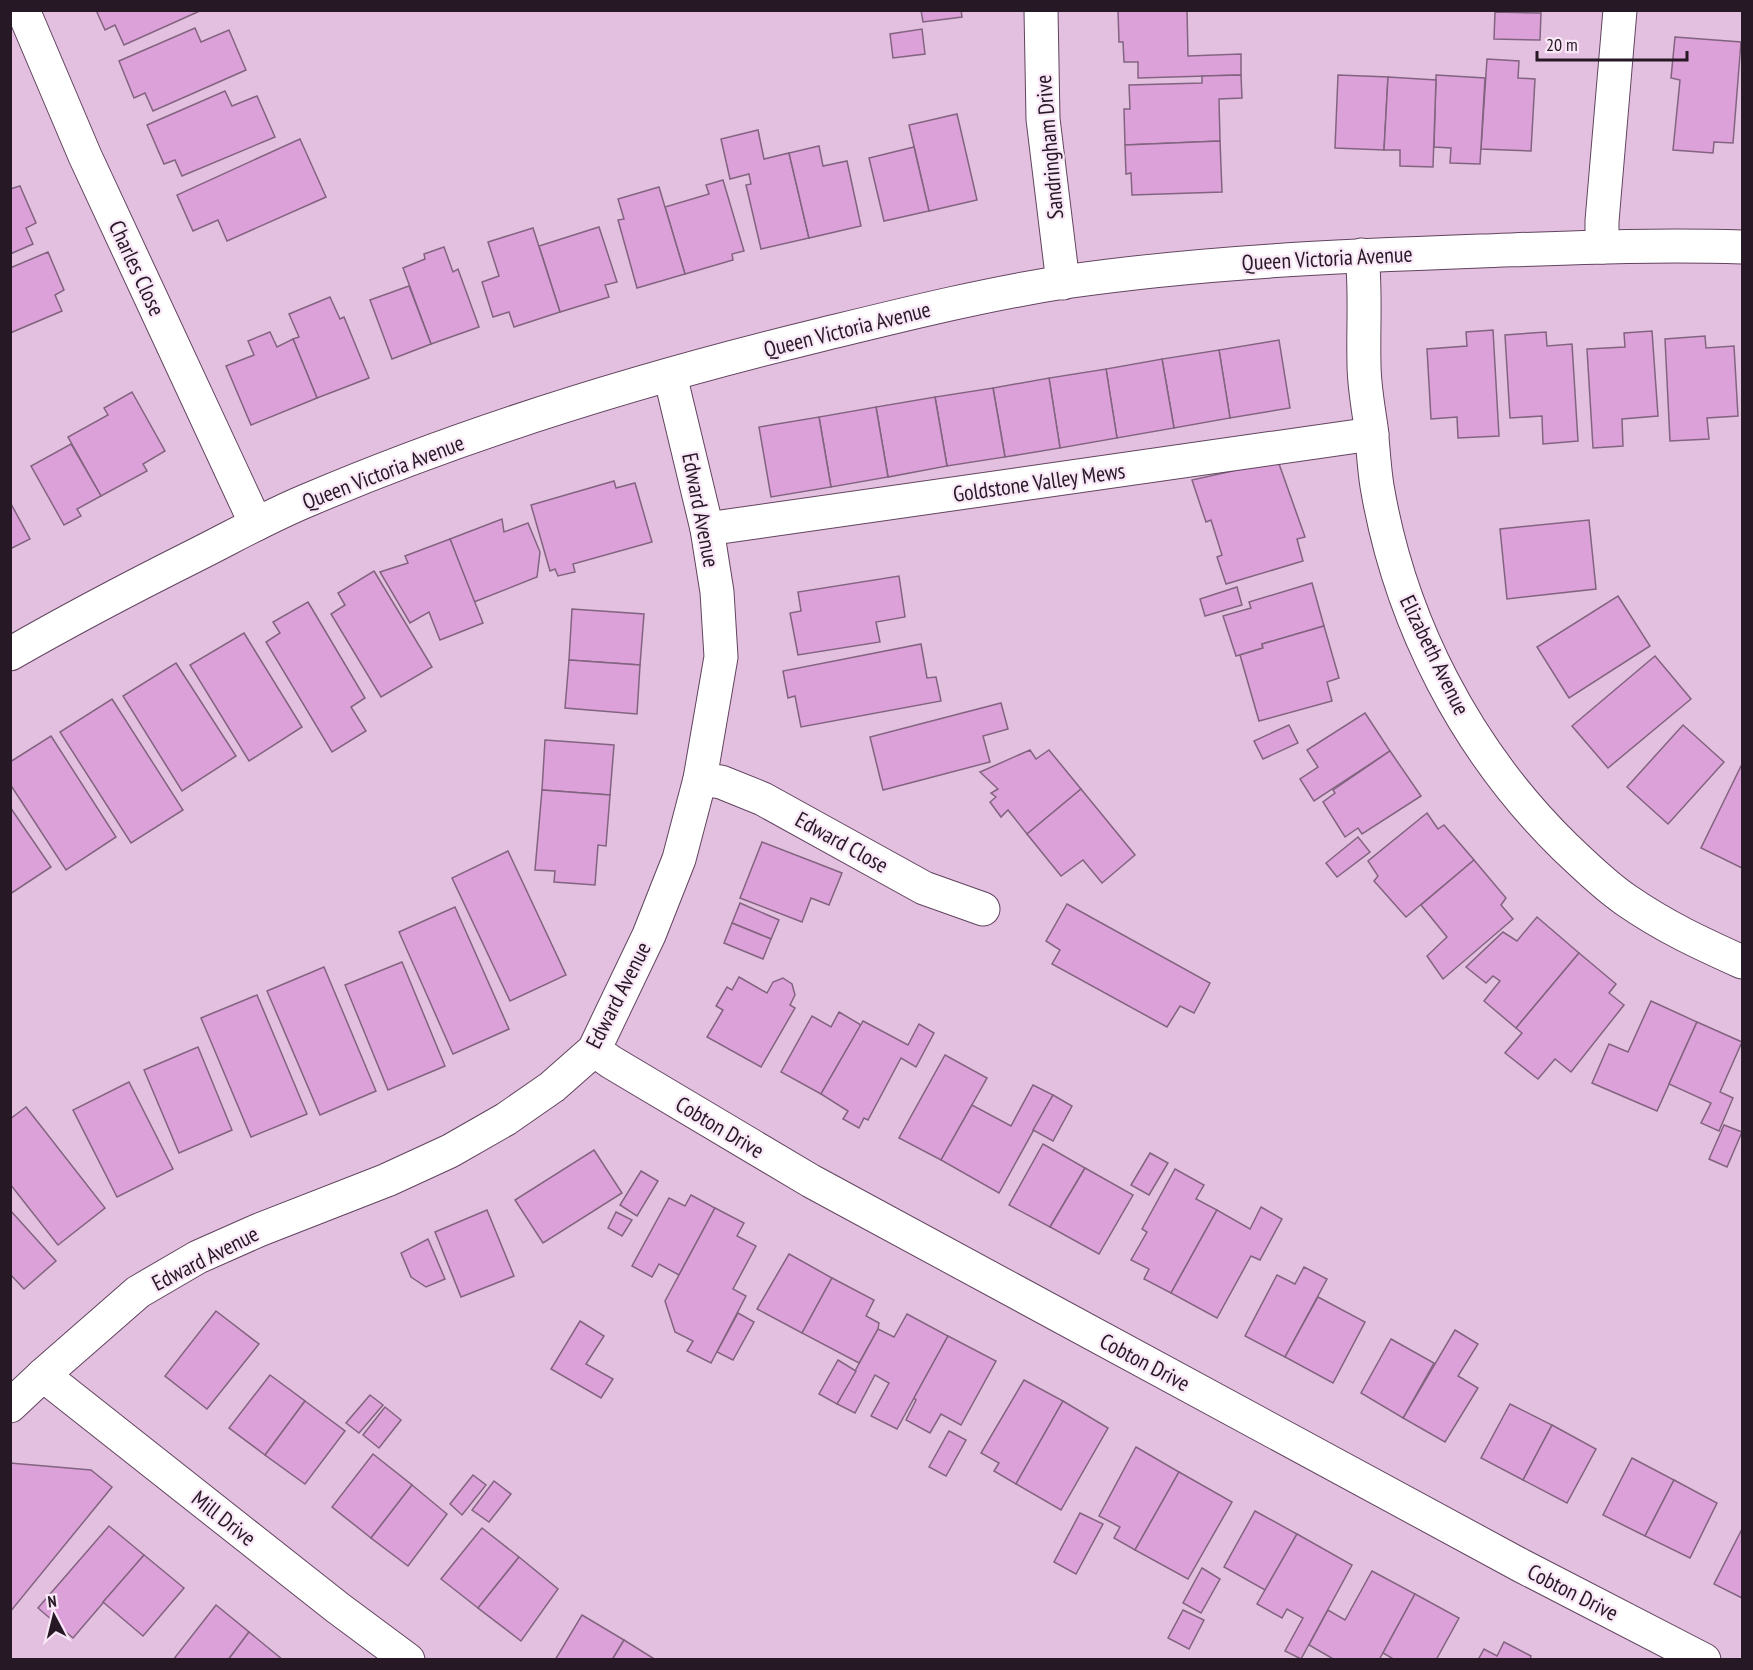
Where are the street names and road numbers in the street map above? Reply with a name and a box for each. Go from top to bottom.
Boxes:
street label: Sandringham Drive [1029,74,1069,220]
street label: Charles Close [103,216,171,320]
street label: Queen Victoria Avenue [1241,240,1413,276]
street label: Queen Victoria Avenue [761,295,933,363]
street label: Queen Victoria Avenue [298,428,468,516]
street label: Edward Avenue [676,450,726,570]
street label: Goldstone Valley Mews [951,456,1127,508]
street label: Elizabeth Avenue [1394,590,1476,720]
street label: Edward Close [791,805,893,879]
street label: Edward Avenue [579,937,657,1053]
street label: Cobton Drive [671,1090,769,1164]
street label: Edward Avenue [147,1219,263,1297]
street label: Cobton Drive [1095,1327,1195,1397]
street label: Mill Drive [186,1484,262,1552]
street label: Cobton Drive [1523,1557,1623,1627]

